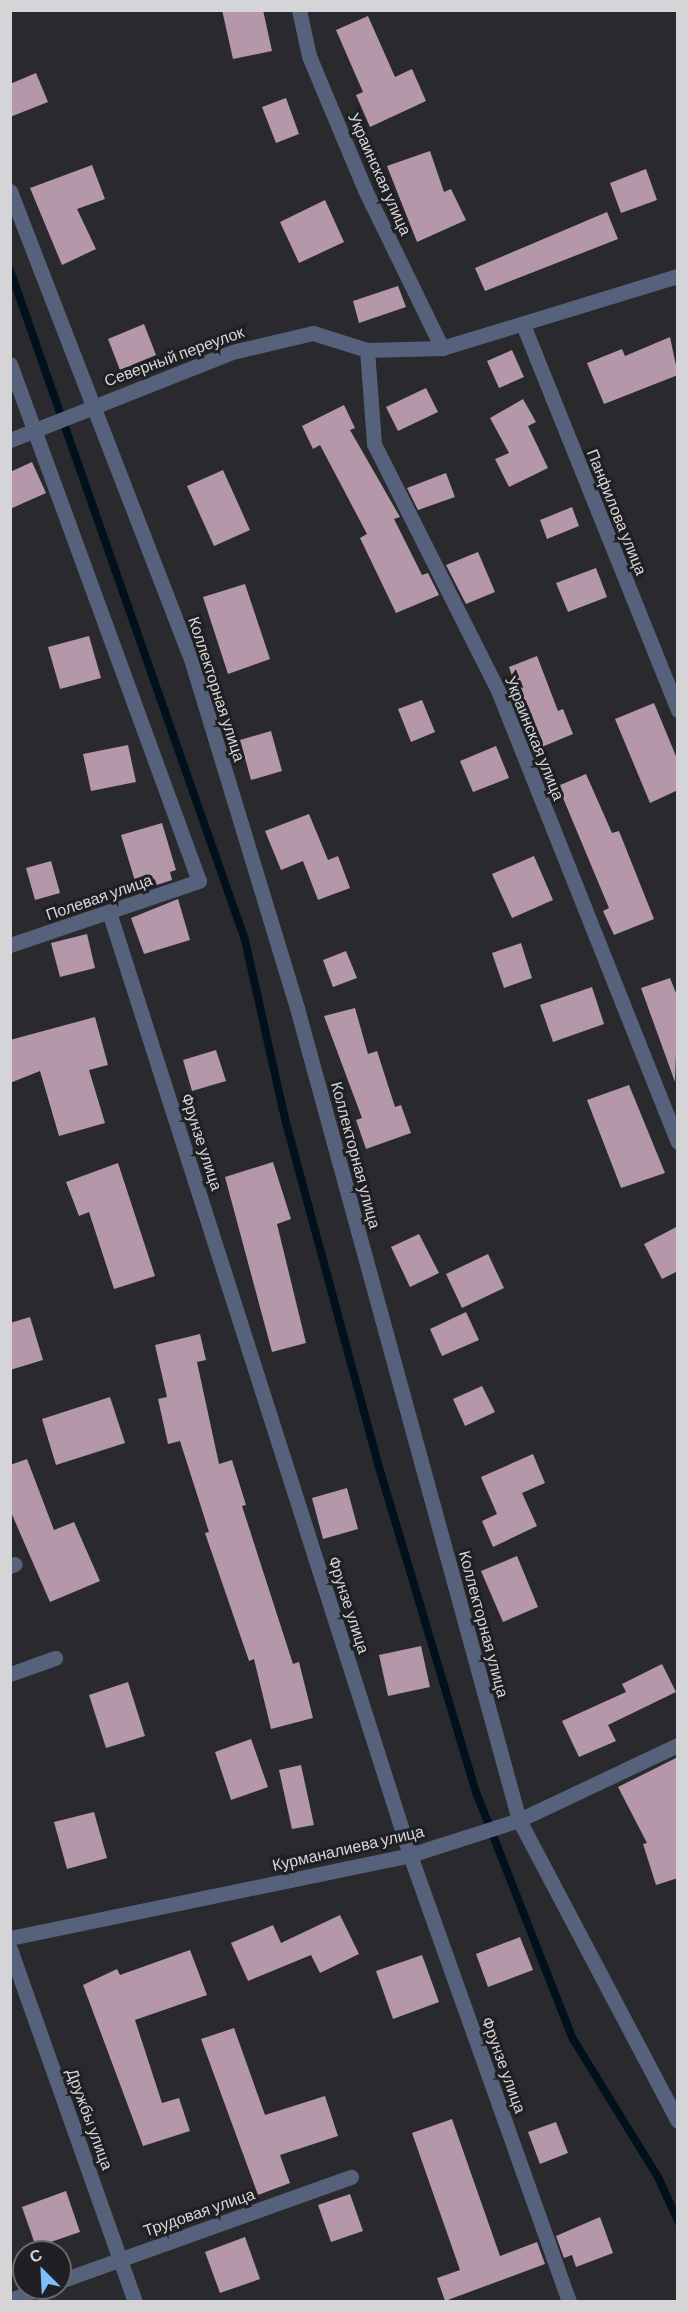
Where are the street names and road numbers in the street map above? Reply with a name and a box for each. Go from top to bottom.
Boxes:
street label: Украинская улица [344,110,416,238]
street label: Северный переулок [102,322,246,390]
street label: Панфилова улица [583,446,651,578]
street label: Коллекторная улица [185,614,249,764]
street label: Украинская улица [501,673,569,803]
street label: Полевая улица [43,870,155,924]
street label: Коллекторная улица [327,1080,385,1230]
street label: Фрунзе улица [177,1091,227,1193]
street label: Коллекторная улица [455,1549,513,1699]
street label: Фрунзе улица [324,1554,374,1656]
street label: Курманалиева улица [270,1821,426,1875]
street label: Фрунзе улица [478,2014,530,2116]
street label: Дружбы улица [63,2066,117,2172]
street label: Трудовая улица [141,2184,257,2240]

